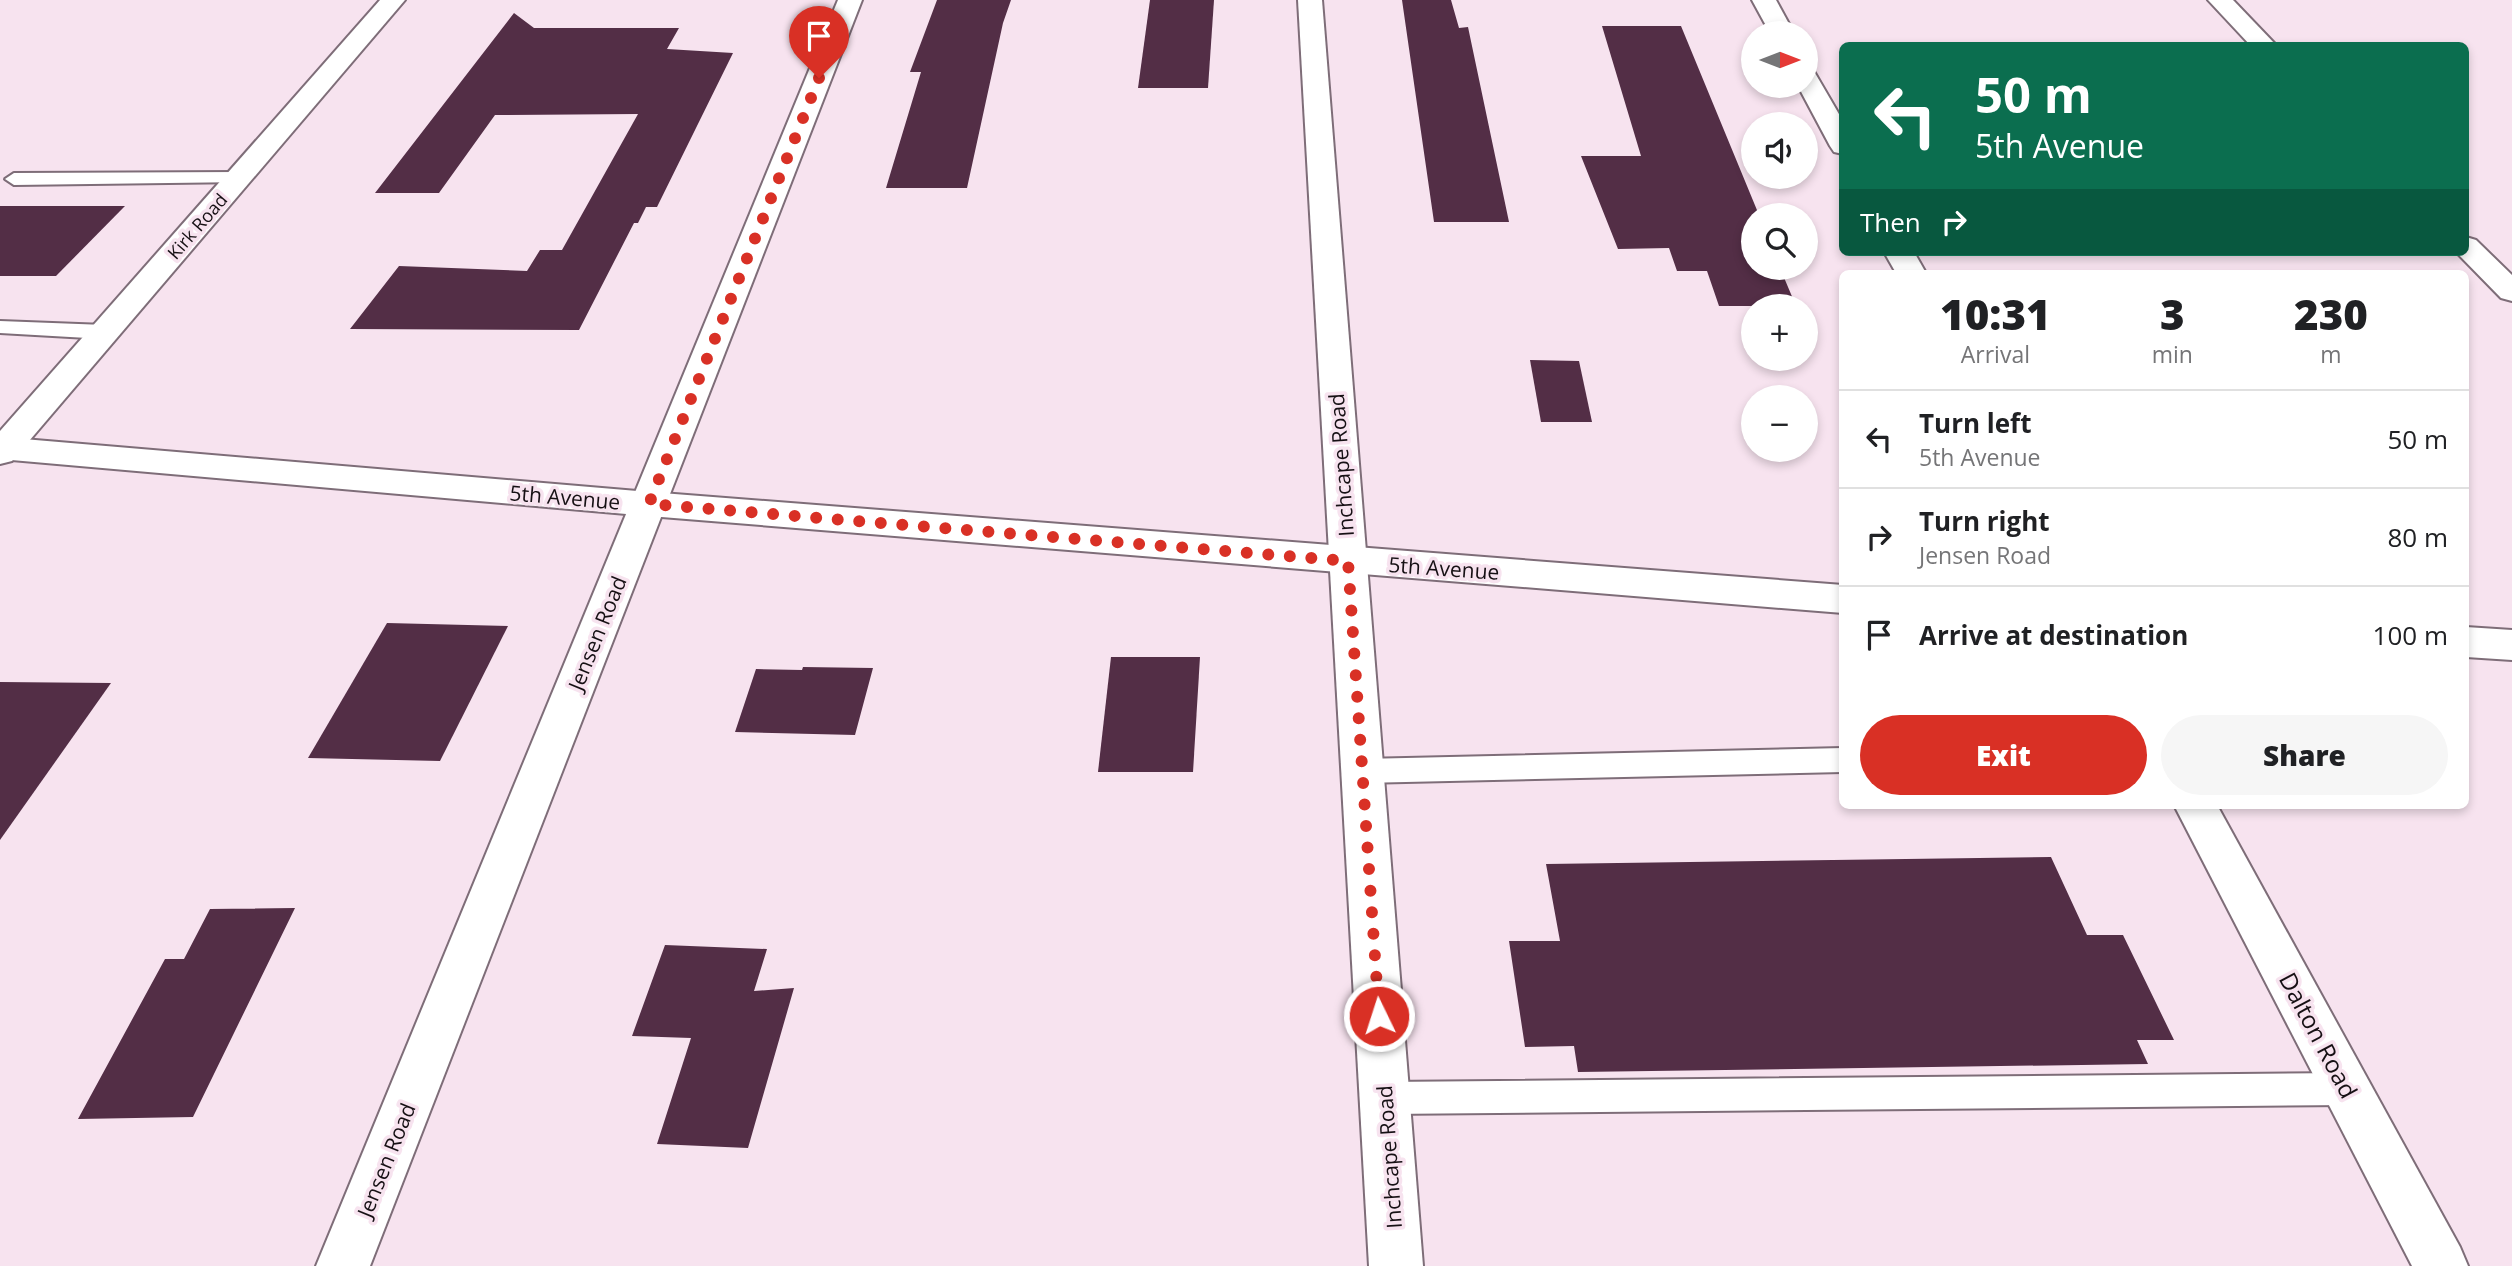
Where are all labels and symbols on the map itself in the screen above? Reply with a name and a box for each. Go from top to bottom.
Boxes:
pin [789,6,849,78]
north arrow [1741,21,1818,98]
street label: Kirk Road [162,188,232,264]
street label: Inchcape Road [1322,392,1360,538]
street label: 5th Avenue [509,478,621,516]
street label: 5th Avenue [1388,550,1500,586]
street label: Jensen Road [561,572,633,696]
street label: Dalton Road [2272,966,2366,1104]
position arrow [1342,979,1416,1053]
street label: Inchcape Road [1370,1084,1408,1230]
street label: Jensen Road [350,1099,422,1223]

